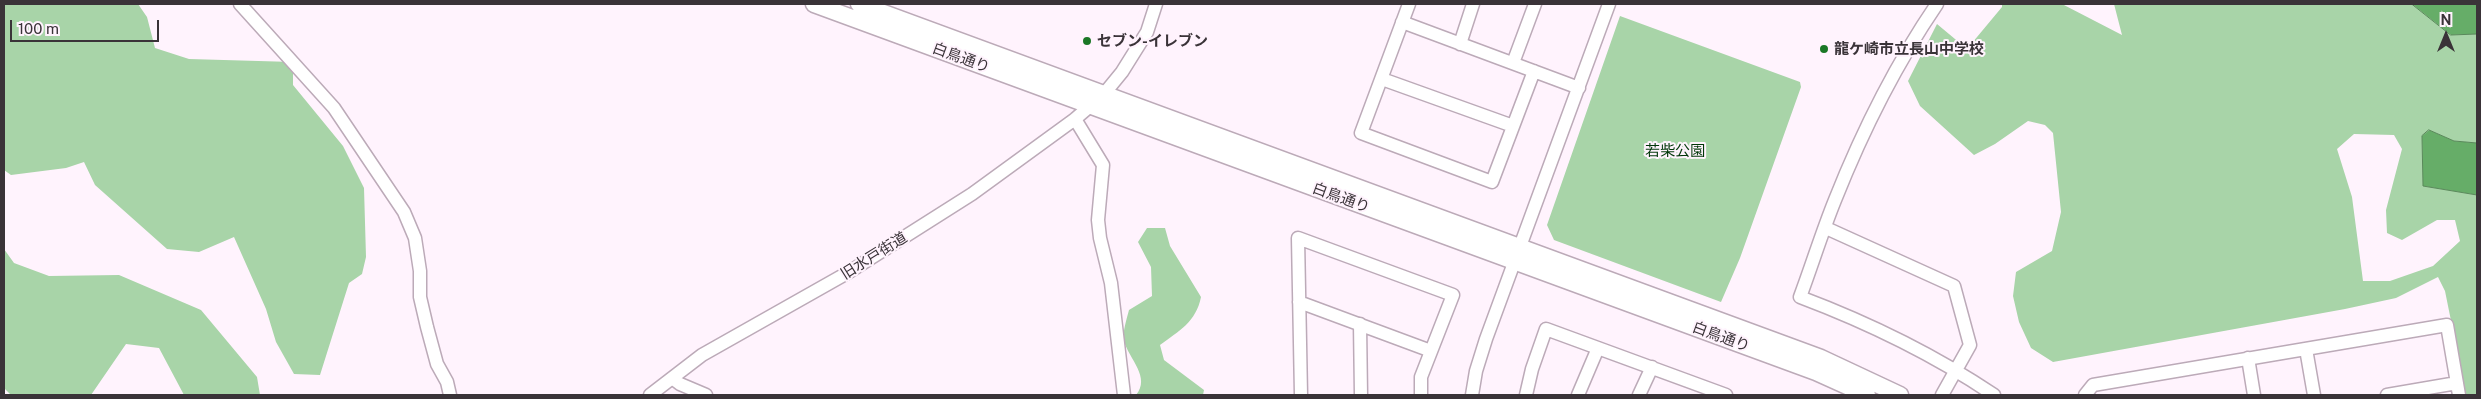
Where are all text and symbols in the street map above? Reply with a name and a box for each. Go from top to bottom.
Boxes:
scale bar [12,10,161,42]
north arrow [2421,10,2471,60]
text: N [2441,12,2451,28]
text: 100 m [18,20,59,37]
place label: セブン-イレブン [1097,32,1208,50]
marker: セブン-イレブン [1081,35,1093,47]
street label: 白鳥通り [930,39,992,77]
place label: 龍ケ崎市立長山中学校 [1834,40,1984,58]
marker: 龍ケ崎市立長山中学校 [1818,43,1830,55]
park label: 若柴公園 [1645,142,1705,160]
street label: 白鳥通り [1310,179,1372,217]
street label: 旧水戸街道 [837,228,911,284]
street label: 白鳥通り [1690,318,1752,356]

